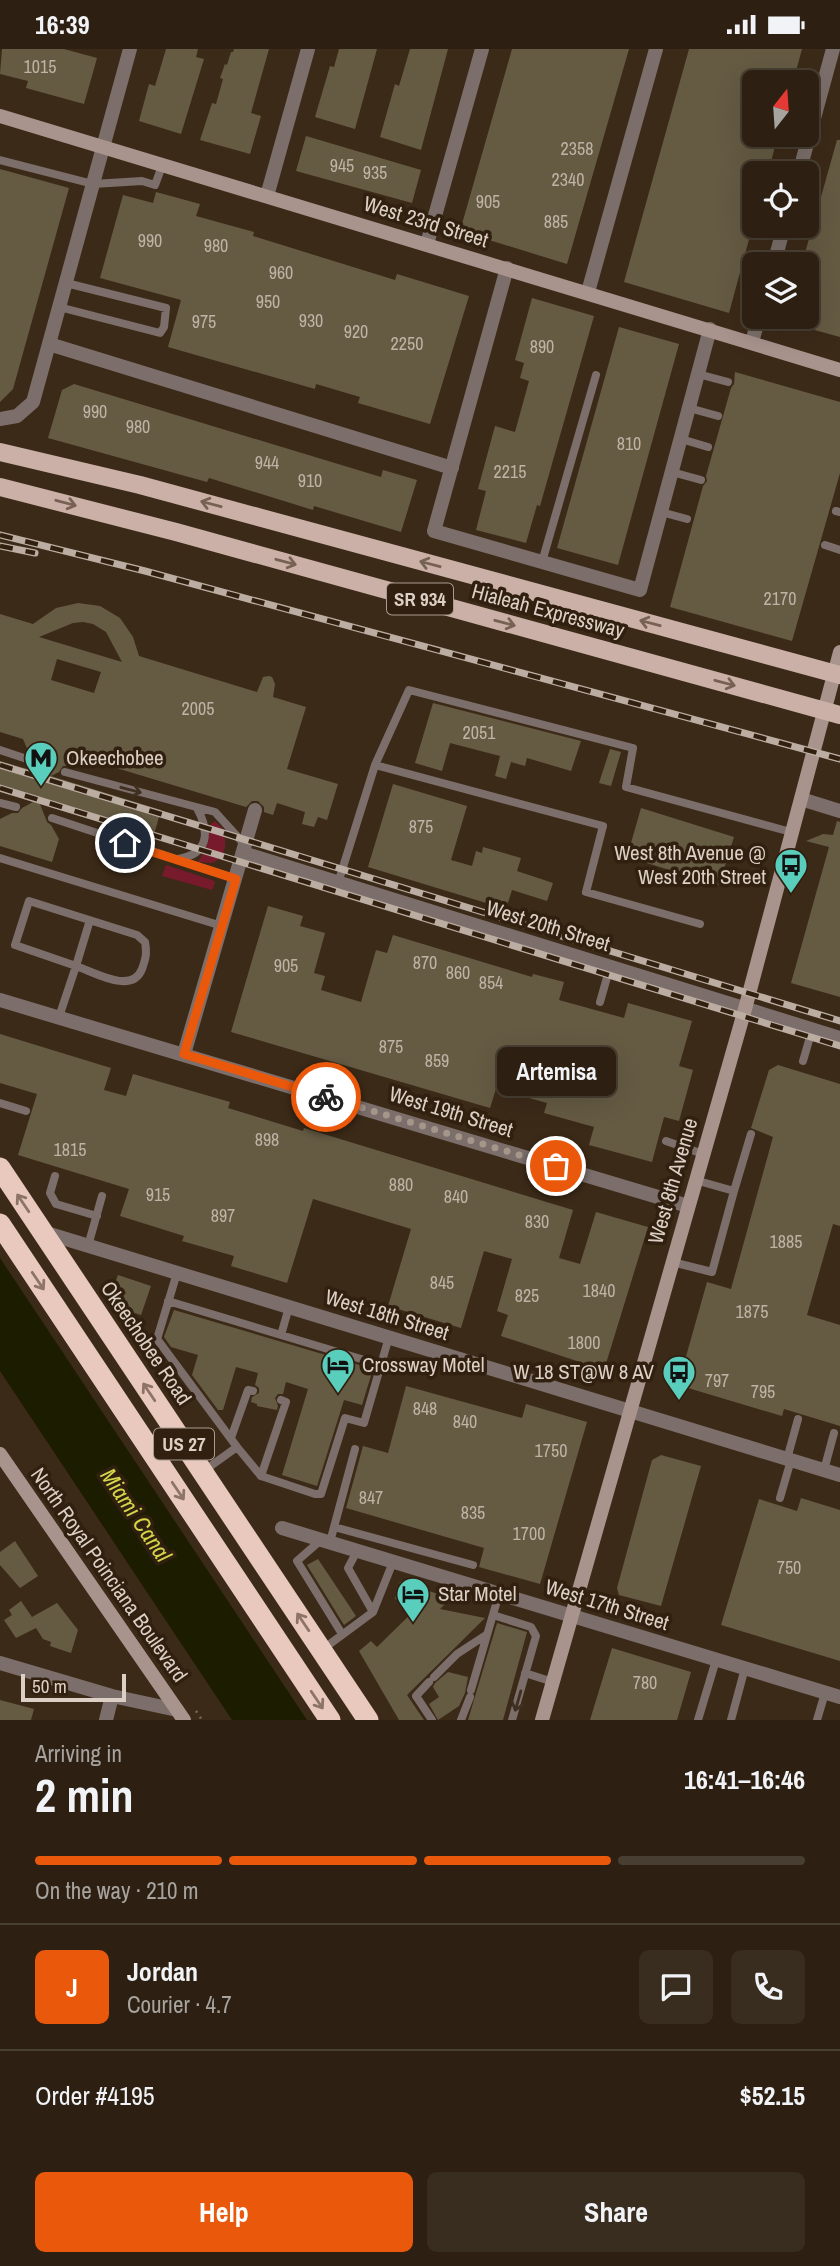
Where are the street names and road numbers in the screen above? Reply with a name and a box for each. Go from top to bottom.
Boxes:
street label: West 23rd Street [360,189,492,254]
street label: Hialeah Expressway [469,576,628,645]
road number: SR 934 [387,583,453,615]
street label: West 20th Street [483,893,614,958]
street label: West 19th Street [386,1079,517,1144]
street label: West 8th Avenue [641,1115,704,1247]
street label: Okeechobee Road [94,1275,199,1410]
street label: West 18th Street [322,1282,453,1347]
road number: US 27 [154,1429,214,1459]
street label: North Royal Poinciana Boulevard [24,1462,195,1688]
street label: West 17th Street [542,1572,673,1637]

